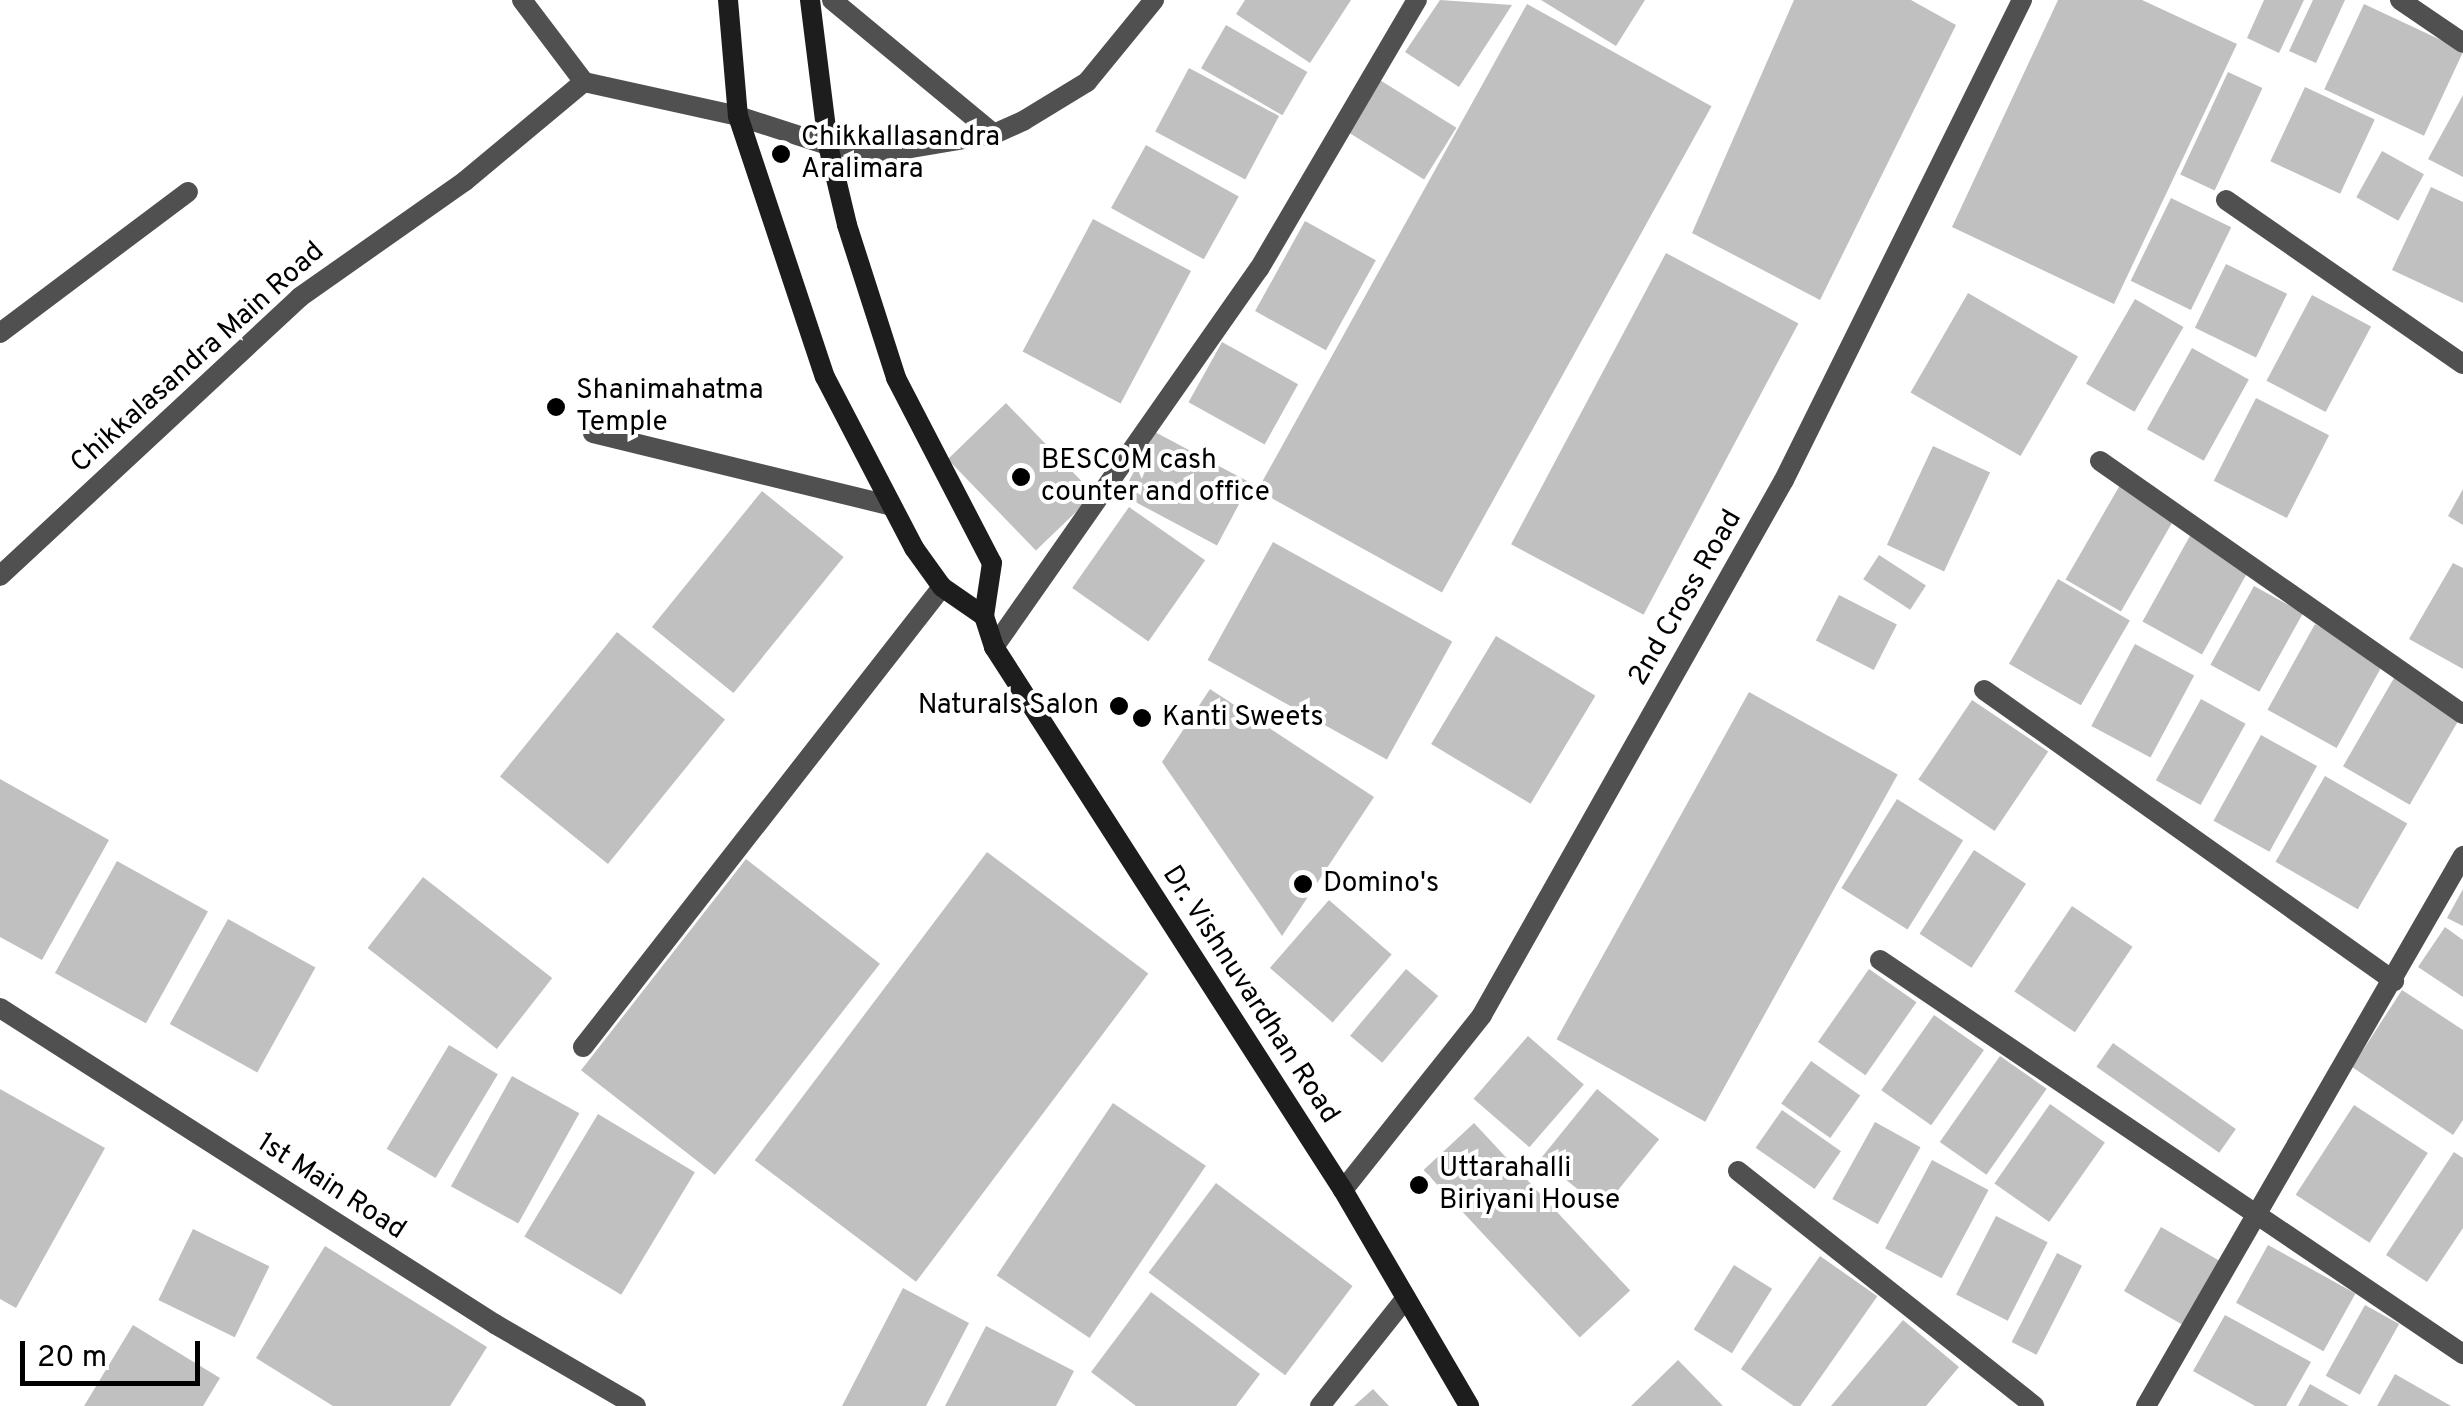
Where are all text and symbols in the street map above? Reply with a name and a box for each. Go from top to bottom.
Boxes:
place label: Chikkallasandra Aralimara [801,121,1000,187]
marker: Chikkallasandra Aralimara [770,143,792,165]
street label: Chikkalasandra Main Road [65,235,331,481]
place label: Shanimahatma Temple [576,374,763,440]
marker: Shanimahatma Temple [545,396,567,418]
place label: BESCOM cash counter and office [1041,444,1270,510]
marker: BESCOM cash counter and office [1010,466,1032,488]
street label: 2nd Cross Road [1622,504,1750,692]
place label: Naturals Salon [918,689,1099,723]
marker: Naturals Salon [1108,695,1130,717]
place label: Kanti Sweets [1162,701,1324,735]
marker: Kanti Sweets [1131,707,1153,729]
street label: Dr. Vishnuvardhan Road [1154,859,1346,1131]
place label: Domino's [1323,867,1439,901]
marker: Domino's [1292,873,1314,895]
street label: 1st Main Road [250,1126,412,1248]
place label: Uttarahalli Biriyani House [1439,1152,1620,1218]
marker: Uttarahalli Biriyani House [1408,1174,1430,1196]
scale bar [25,1321,205,1383]
text: 20 m [37,1340,107,1377]

